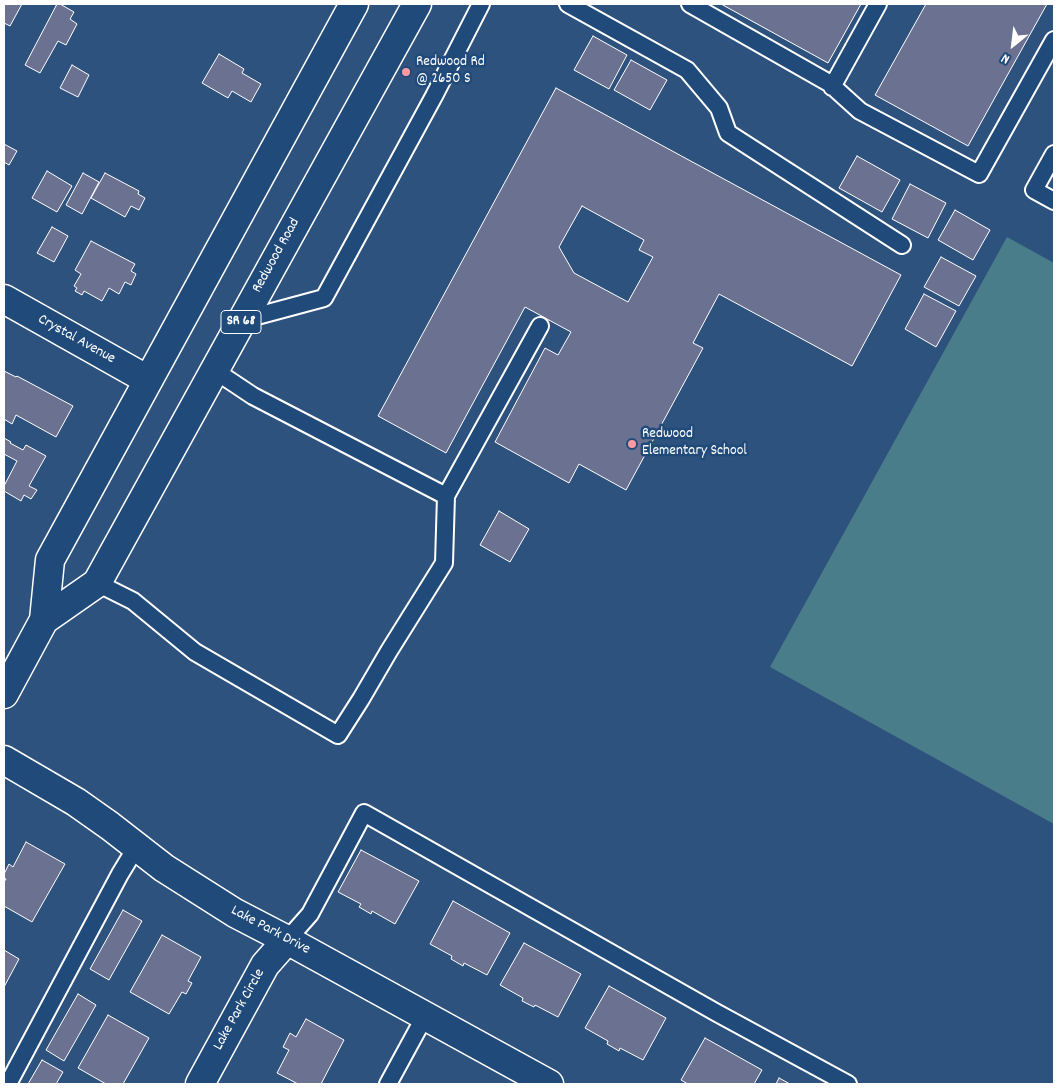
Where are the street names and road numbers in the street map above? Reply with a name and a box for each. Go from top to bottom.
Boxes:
street label: Redwood Road [249,216,305,296]
street label: Crystal Avenue [34,311,118,369]
road number: SR 68 [221,311,261,334]
street label: Lake Park Drive [227,903,313,959]
street label: Lake Park Circle [210,966,270,1054]

